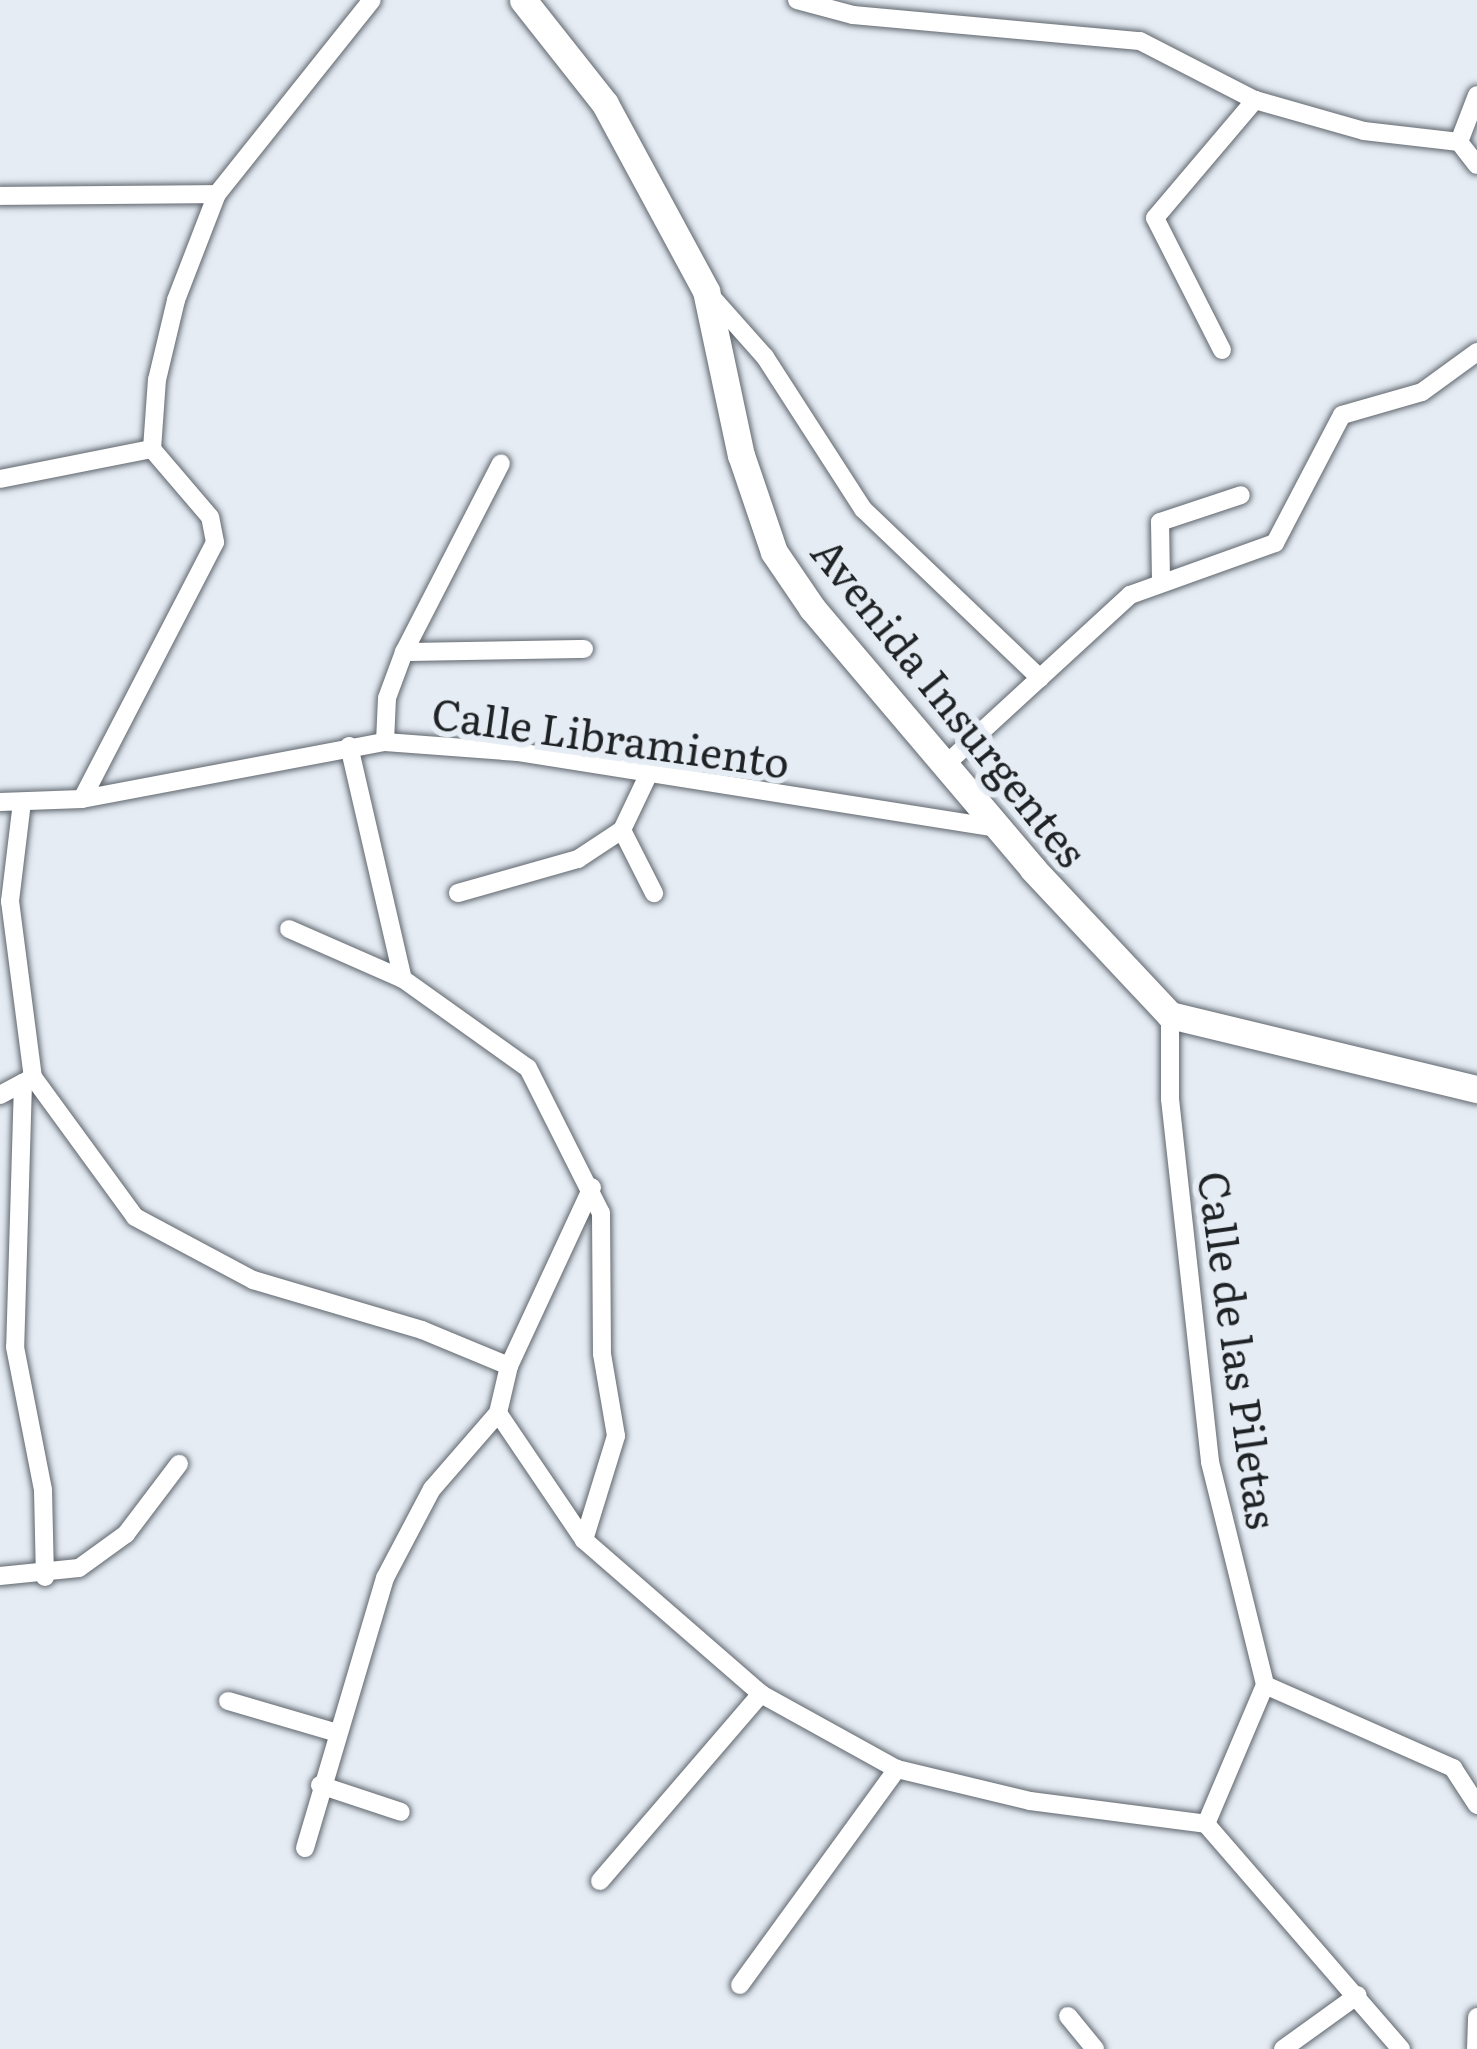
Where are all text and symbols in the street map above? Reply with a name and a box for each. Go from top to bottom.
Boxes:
street label: Avenida Insurgentes [803,527,1099,875]
street label: Calle Libramiento [429,686,793,786]
street label: Calle de las Piletas [1190,1168,1290,1532]

